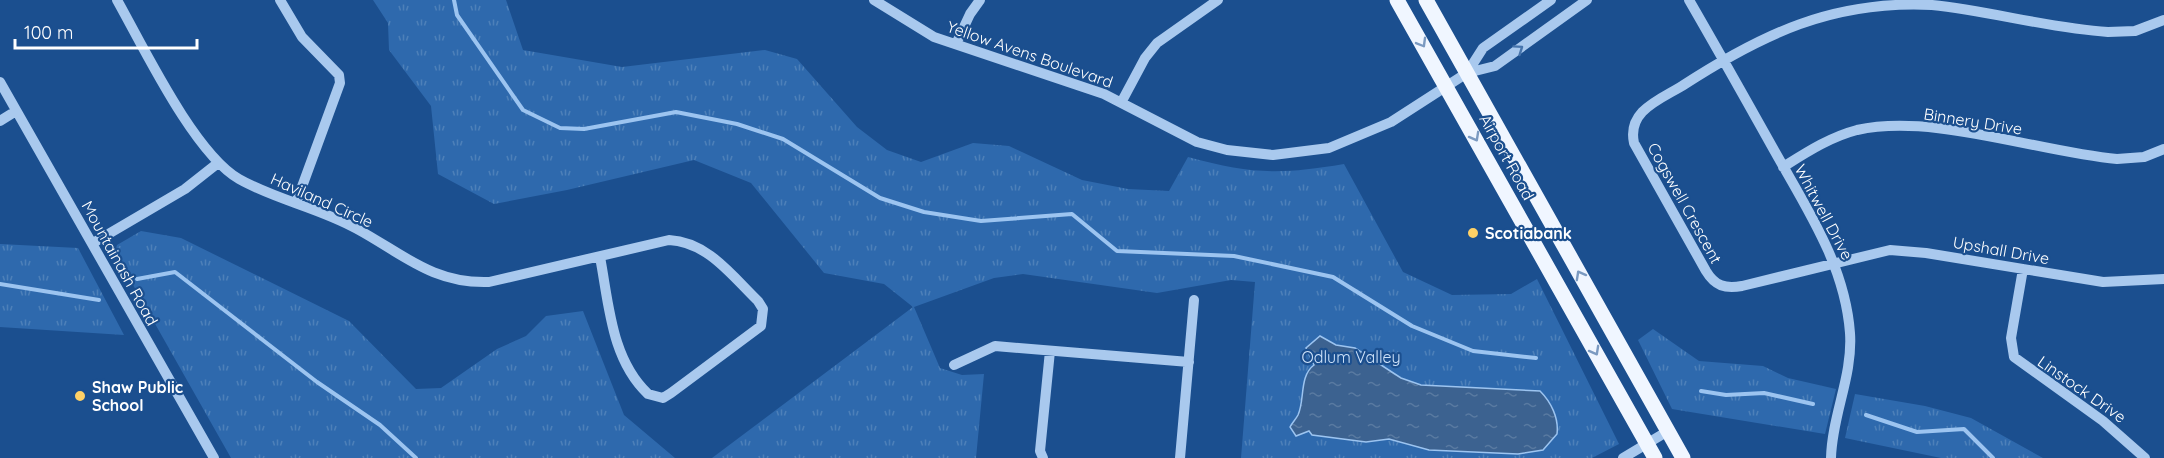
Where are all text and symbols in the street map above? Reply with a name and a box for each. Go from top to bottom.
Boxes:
scale bar [15,12,196,50]
street label: Yellow Avens Boulevard [944,16,1116,92]
text: 100 m [24,21,73,44]
one-way arrow [1415,37,1426,47]
one-way arrow [1512,45,1523,56]
street label: Binnery Drive [1922,103,2024,139]
street label: Airport Road [1475,111,1539,203]
one-way arrow [1468,131,1479,142]
street label: Cogswell Crescent [1644,139,1726,267]
street label: Whitwell Drive [1790,161,1858,263]
street label: Haviland Circle [268,168,376,232]
street label: Mountainash Road [77,197,163,329]
place label: Scotiabank [1485,223,1572,243]
marker: Scotiabank [1466,226,1480,240]
street label: Upshall Drive [1951,232,2051,268]
one-way arrow [1576,270,1587,281]
one-way arrow [1588,345,1599,356]
park label: Odlum Valley [1301,347,1401,367]
street label: Linstock Drive [2034,351,2130,427]
place label: Shaw Public School [92,377,183,415]
marker: Shaw Public School [73,389,87,403]

